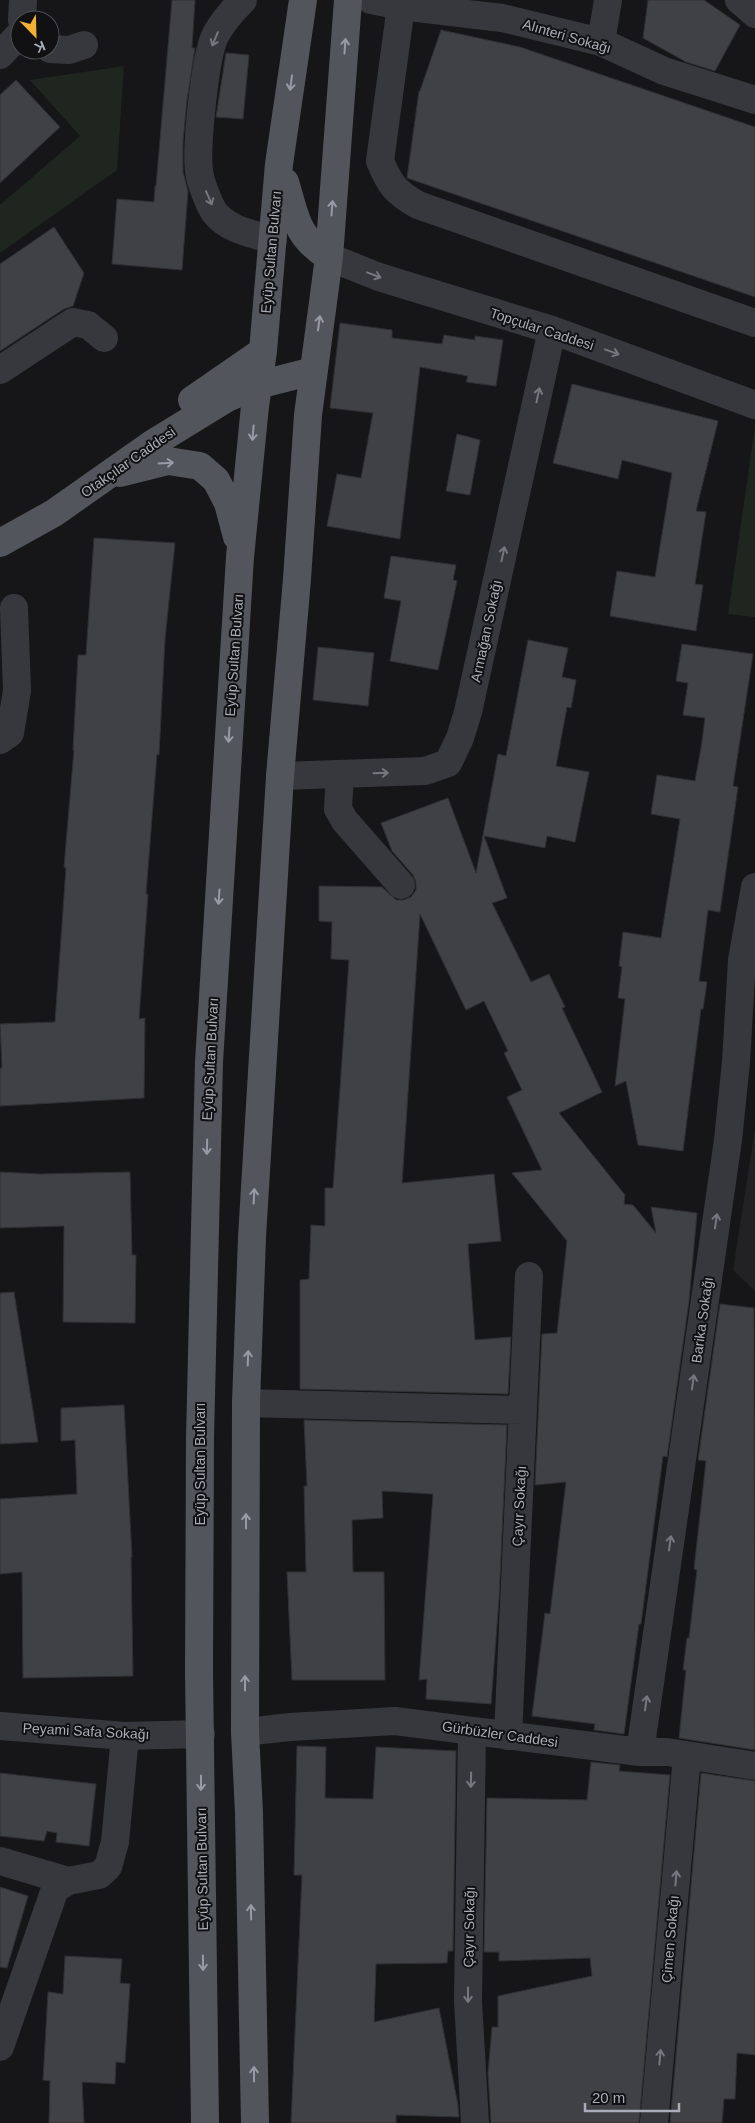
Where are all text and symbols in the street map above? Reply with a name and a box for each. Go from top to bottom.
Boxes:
north arrow [10,10,60,60]
street label: Alınteri Sokağı [521,16,613,56]
one-way arrow [209,31,219,46]
text: K [32,38,48,56]
one-way arrow [340,38,349,54]
one-way arrow [286,75,296,91]
one-way arrow [204,190,214,205]
street label: Eyüp Sultan Bulvarı [258,190,284,314]
one-way arrow [328,200,337,216]
one-way arrow [366,271,381,280]
street label: Topçular Caddesi [488,305,596,353]
one-way arrow [315,315,325,331]
one-way arrow [603,348,619,357]
one-way arrow [534,387,543,403]
street label: Otakçılar Caddesi [78,424,178,500]
one-way arrow [248,425,258,441]
one-way arrow [158,458,174,467]
one-way arrow [499,546,508,562]
street label: Armağan Sokağı [467,578,505,684]
street label: Eyüp Sultan Bulvarı [222,593,246,717]
one-way arrow [225,727,234,743]
one-way arrow [373,768,389,777]
one-way arrow [215,889,224,905]
street label: Eyüp Sultan Bulvarı [199,997,221,1121]
one-way arrow [202,1138,212,1154]
one-way arrow [250,1188,259,1204]
one-way arrow [711,1213,721,1229]
street label: Barika Sokağı [688,1276,716,1364]
one-way arrow [243,1351,253,1367]
one-way arrow [688,1374,698,1390]
street label: Eyüp Sultan Bulvarı [192,1403,208,1525]
street label: Çayır Sokağı [509,1465,529,1547]
one-way arrow [241,1513,251,1530]
one-way arrow [665,1535,675,1551]
one-way arrow [240,1676,250,1692]
one-way arrow [642,1696,652,1712]
street label: Gürbüzler Caddesi [441,1718,559,1750]
street label: Peyami Safa Sokağı [22,1720,150,1742]
one-way arrow [466,1772,476,1788]
one-way arrow [196,1774,206,1791]
street label: Eyüp Sultan Bulvarı [193,1807,211,1931]
one-way arrow [671,1870,681,1886]
street label: Çayır Sokağı [460,1886,478,1968]
street label: Çimen Sokağı [658,1895,682,1983]
one-way arrow [246,1904,256,1920]
one-way arrow [198,1954,208,1971]
one-way arrow [463,1986,473,2003]
one-way arrow [655,2049,664,2065]
one-way arrow [249,2067,259,2083]
scale bar [585,2080,679,2112]
text: 20 m [592,2089,625,2106]

